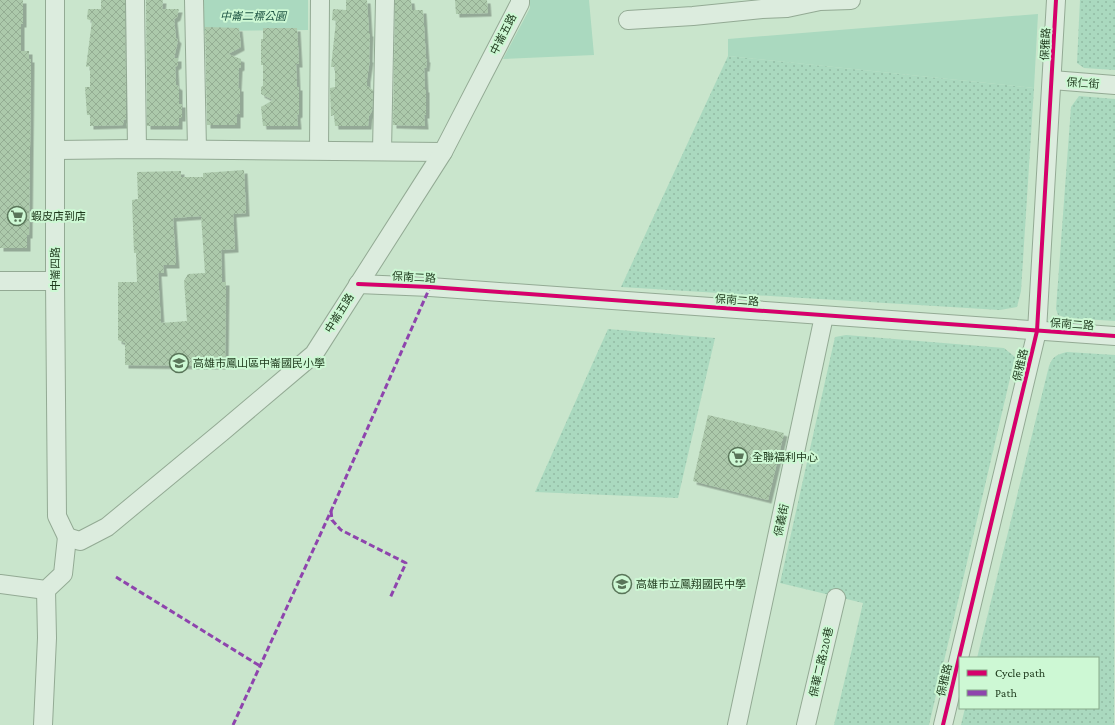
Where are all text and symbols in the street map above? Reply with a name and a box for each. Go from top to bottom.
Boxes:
park label: 中崙二標公園 [220,10,288,22]
street label: 中崙五路 [488,12,518,56]
street label: 保雅路 [1038,27,1052,61]
street label: 保仁街 [1066,76,1100,90]
supermarket icon: 蝦皮店到店 [6,205,28,227]
place label: 蝦皮店到店 [31,210,86,222]
street label: 中崙四路 [49,247,61,291]
street label: 保南二路 [392,270,436,284]
street label: 中崙五路 [322,291,356,335]
street label: 保南二路 [715,292,759,308]
street label: 保南二路 [1050,316,1094,332]
street label: 保雅路 [1010,348,1030,382]
school or university icon: 高雄市鳳山區中崙國民小學 [168,352,190,374]
place label: 高雄市鳳山區中崙國民小學 [193,357,325,369]
supermarket icon: 全聯福利中心 [727,446,749,468]
place label: 全聯福利中心 [752,451,818,463]
street label: 保義街 [772,503,790,537]
school or university icon: 高雄市立鳳翔國民中學 [611,573,633,595]
place label: 高雄市立鳳翔國民中學 [636,578,746,590]
street label: 保華二路220巷 [807,626,835,698]
legend [959,657,1099,709]
street label: 保雅路 [934,663,954,697]
text: Cycle path [995,666,1046,680]
text: Path [995,686,1017,700]

